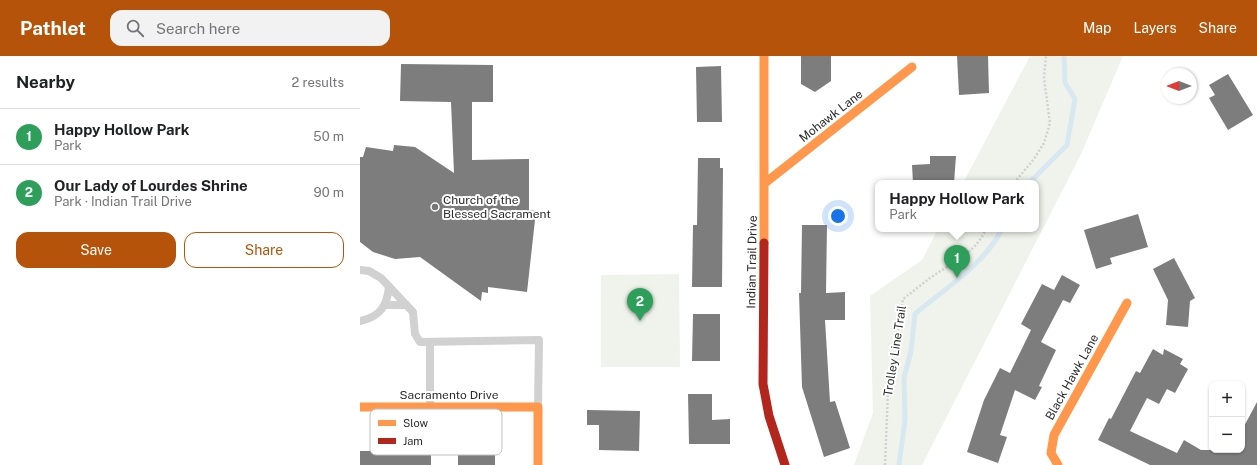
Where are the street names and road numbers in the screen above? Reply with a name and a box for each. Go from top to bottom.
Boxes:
street label: Mohawk Lane [796,87,866,145]
street label: Indian Trail Drive [744,215,760,309]
street label: Trolley Line Trail [881,304,909,398]
street label: Black Hawk Lane [1043,331,1101,422]
street label: Sacramento Drive [400,388,499,402]

